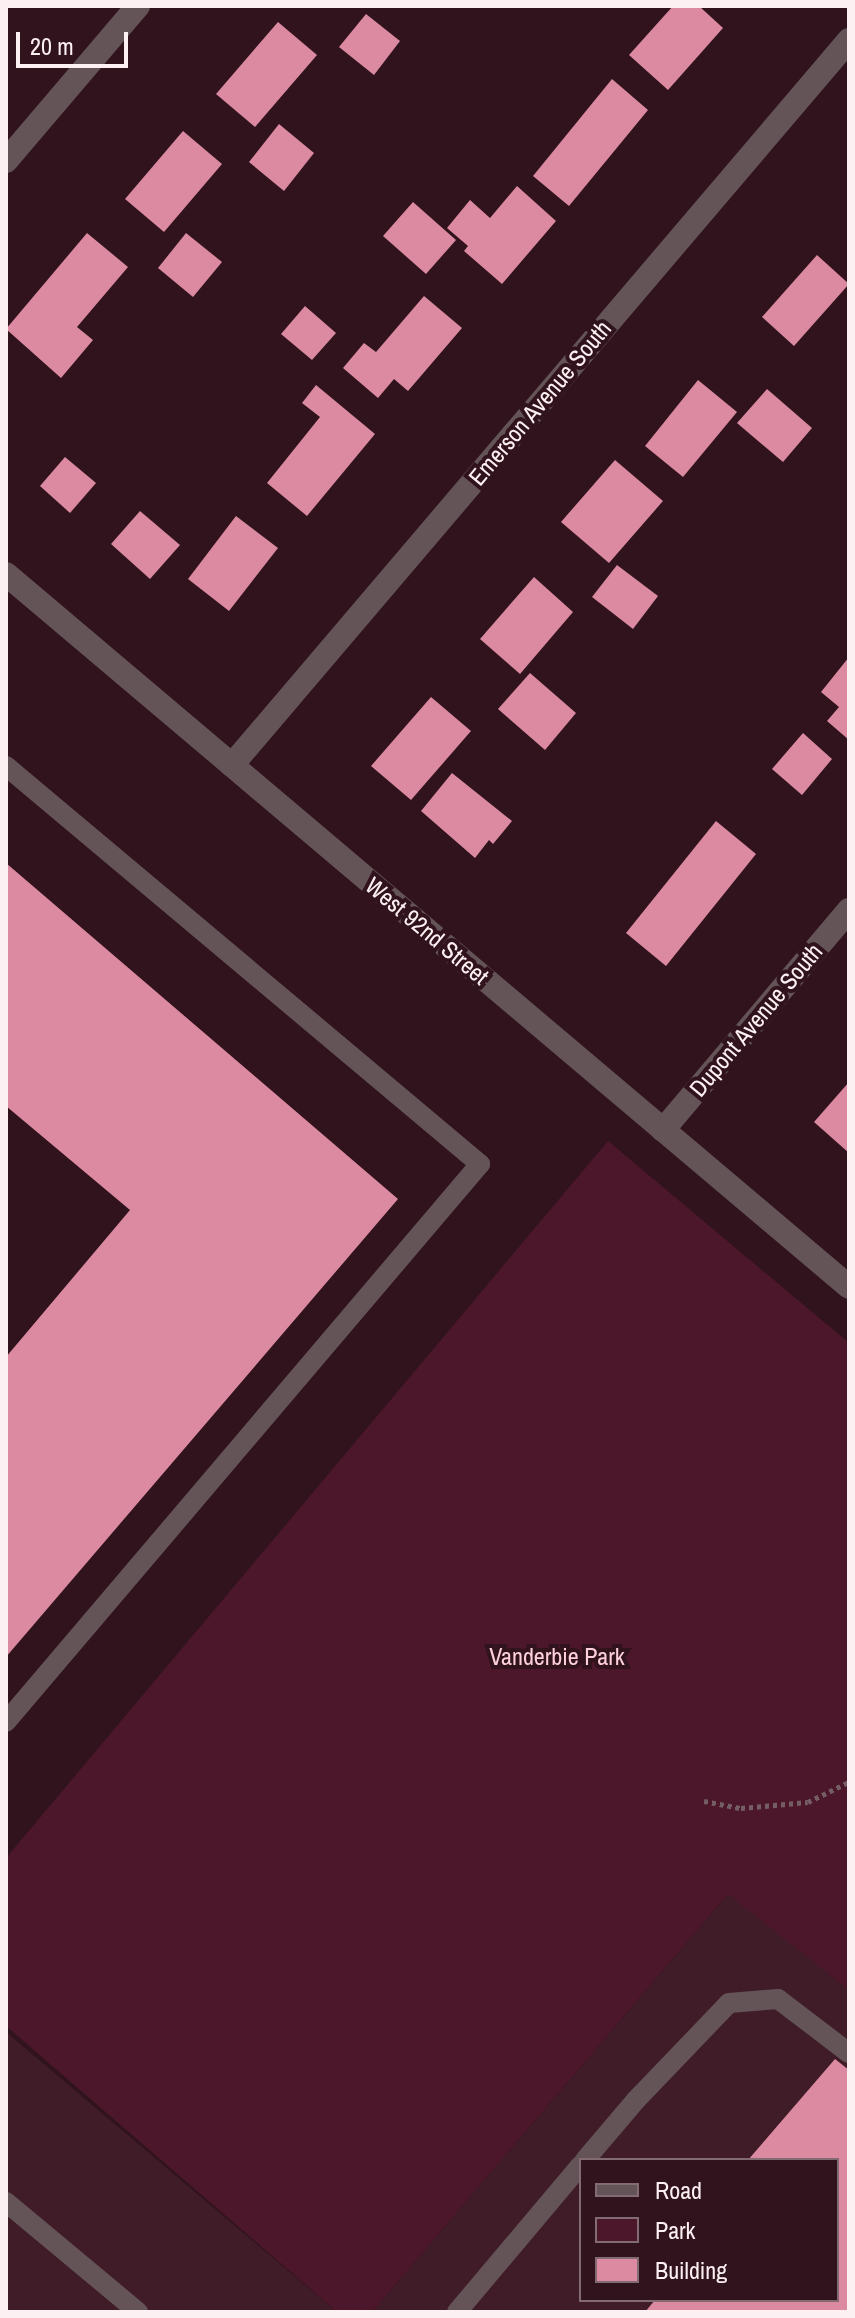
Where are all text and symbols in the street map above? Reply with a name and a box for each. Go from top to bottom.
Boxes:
scale bar [20,16,132,66]
text: 20 m [30,30,74,62]
street label: Emerson Avenue South [462,314,618,492]
street label: West 92nd Street [360,871,494,991]
street label: Dupont Avenue South [683,937,829,1103]
park label: Vanderbie Park [489,1643,625,1671]
legend [579,2158,839,2302]
text: Road [655,2174,702,2206]
text: Park [655,2214,695,2246]
text: Building [655,2254,727,2286]

